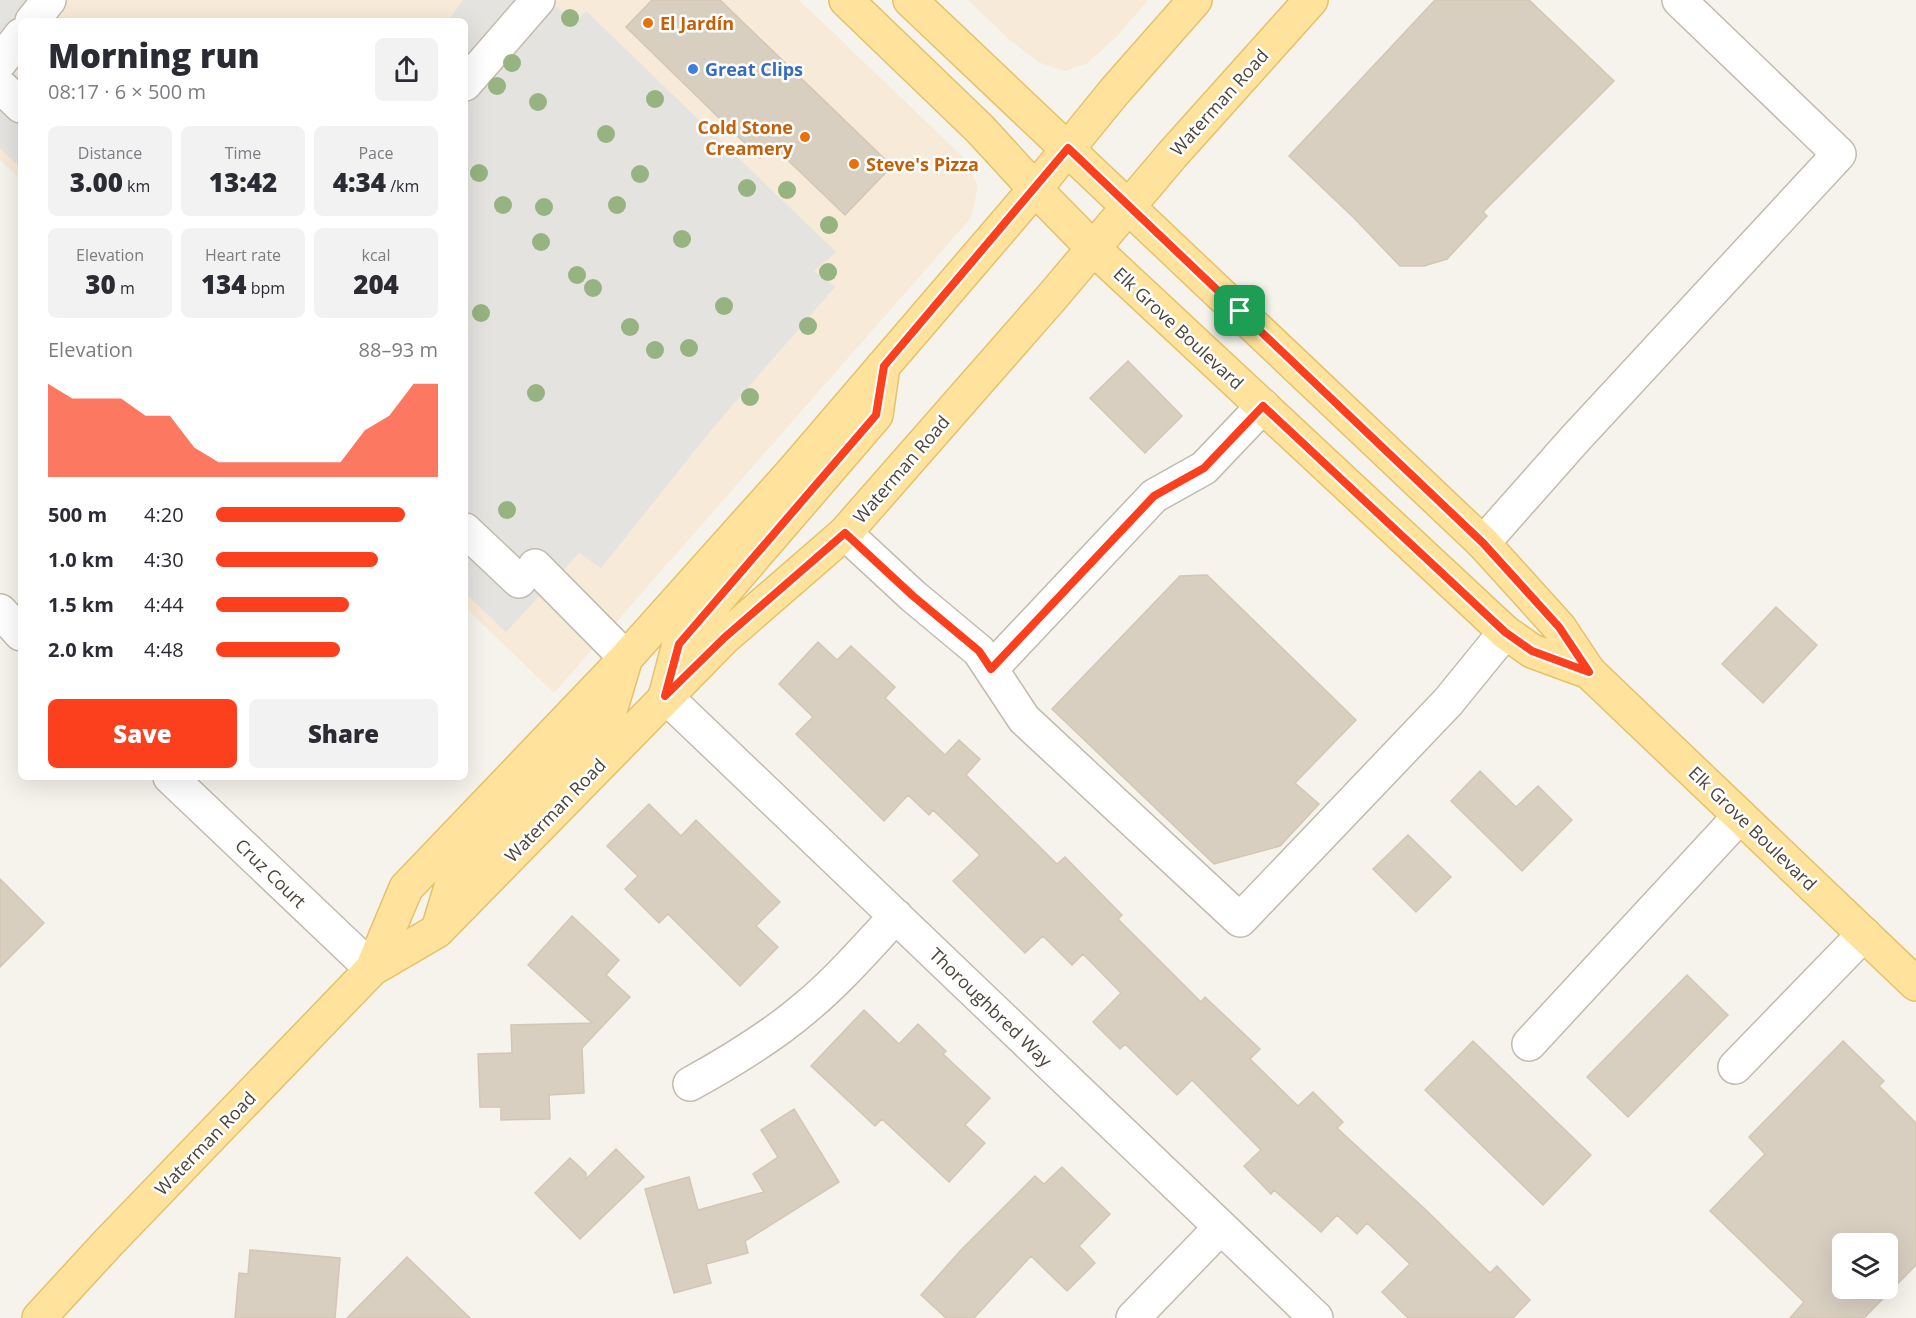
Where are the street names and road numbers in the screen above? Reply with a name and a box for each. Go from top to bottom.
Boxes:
street label: Waterman Road [1165,43,1273,161]
street label: Elk Grove Boulevard [1109,262,1249,394]
street label: Waterman Road [847,410,955,528]
street label: Waterman Road [499,753,611,867]
street label: Elk Grove Boulevard [1684,761,1822,895]
street label: Cruz Court [230,833,312,913]
street label: Thoroughbred Way [925,942,1058,1072]
street label: Waterman Road [149,1086,261,1200]

